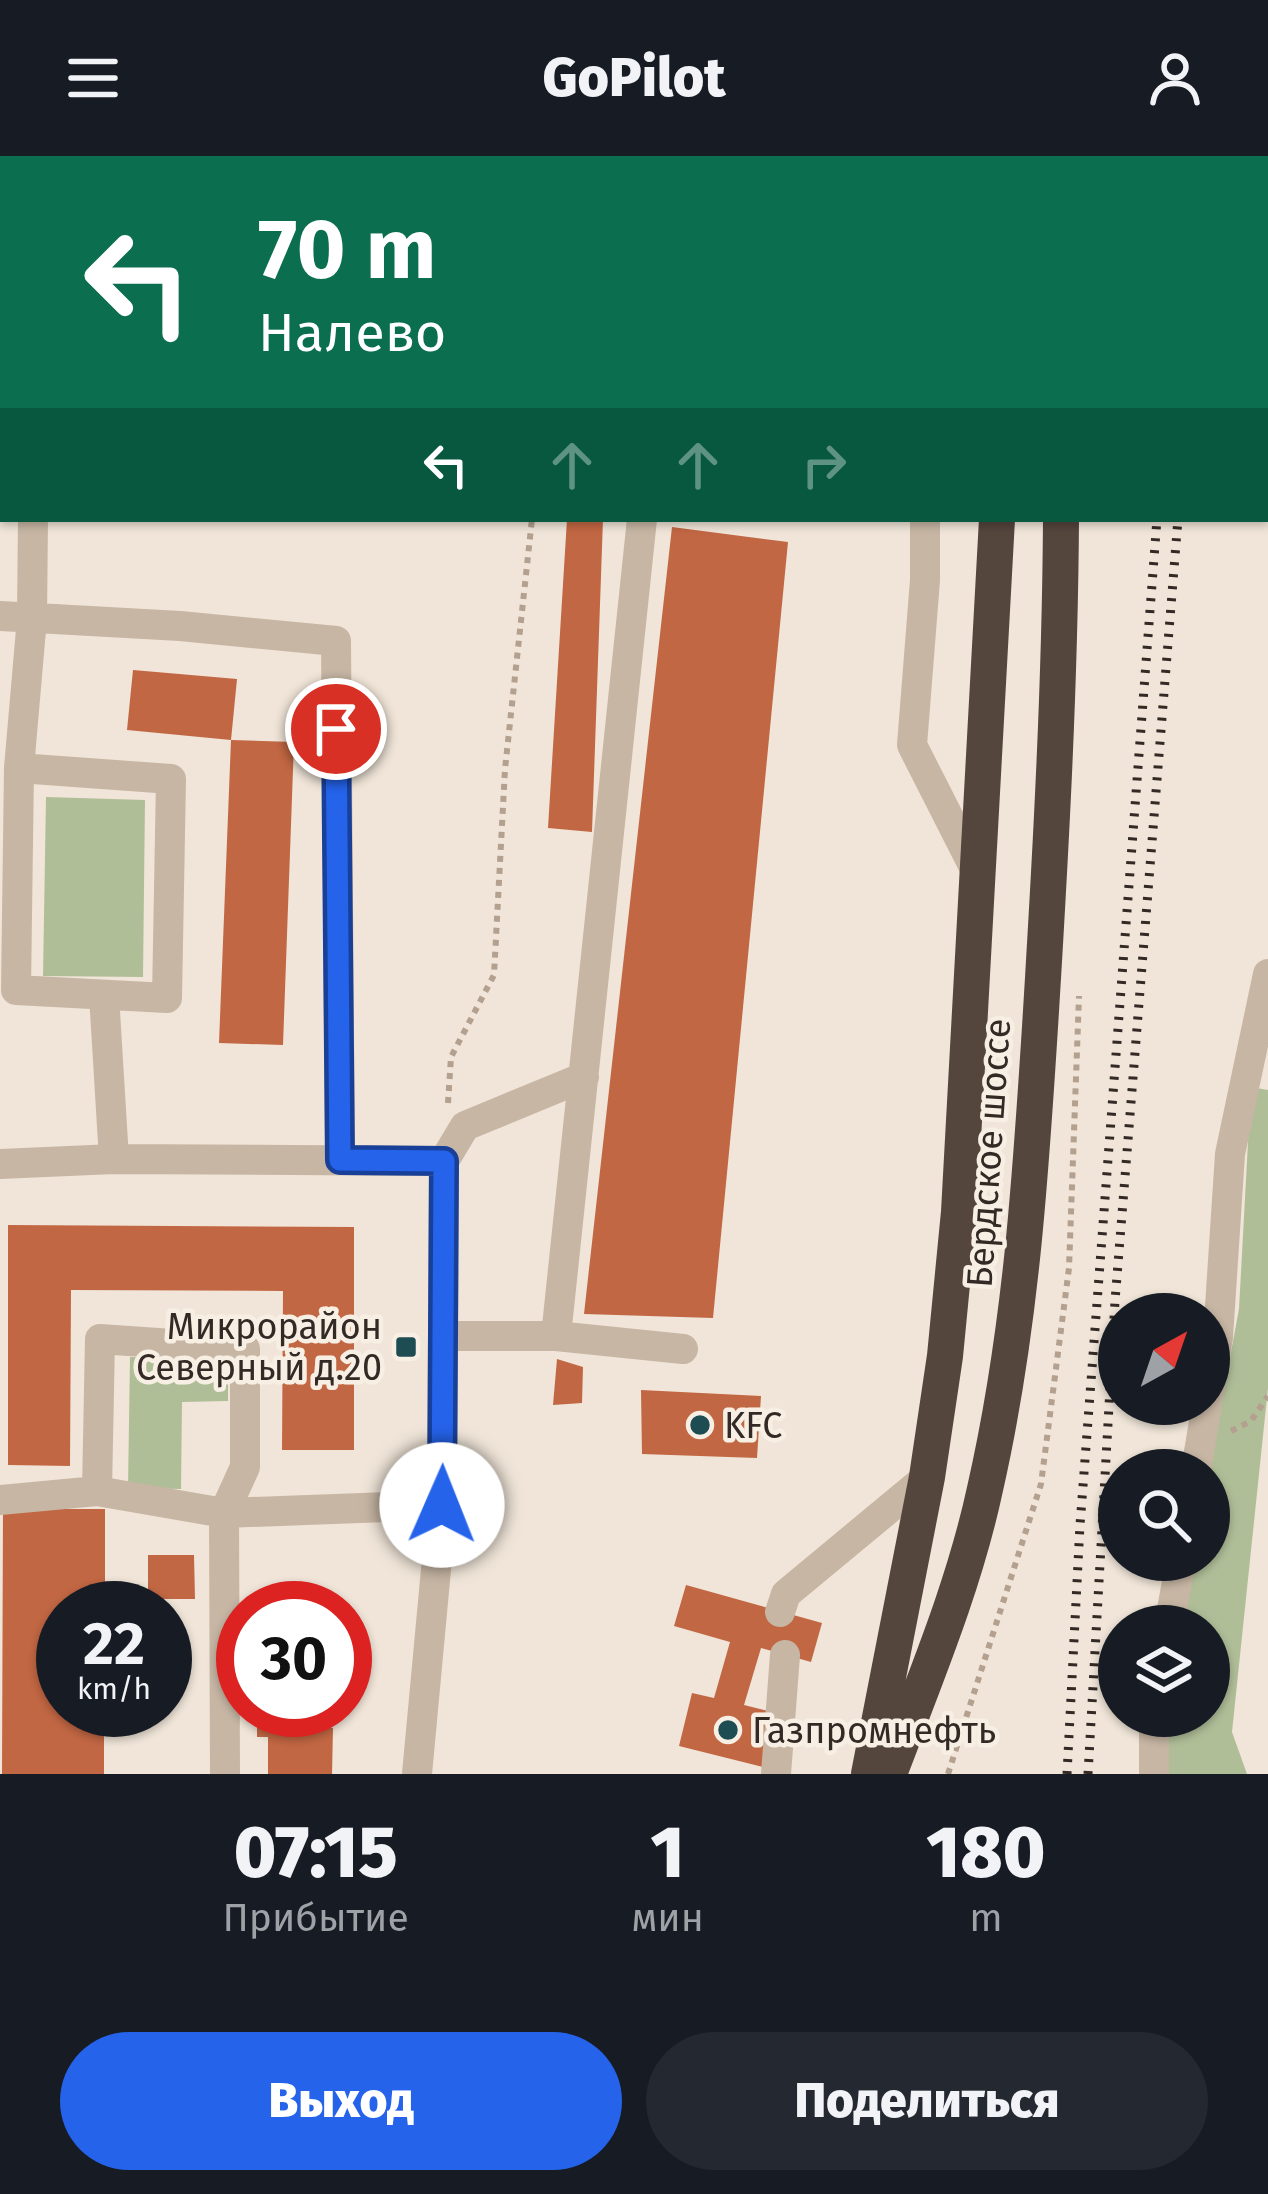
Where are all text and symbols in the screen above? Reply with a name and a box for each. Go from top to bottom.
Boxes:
icon: menu [60,45,126,111]
icon: person [1142,45,1208,111]
text: GoPilot [542,46,726,110]
text: 70 m [258,199,436,300]
icon: left [60,204,216,360]
text: Налево [258,301,446,365]
icon: left [413,432,479,498]
icon: ahead [539,432,605,498]
icon: ahead [665,432,731,498]
icon: right [791,432,857,498]
pin [285,678,387,780]
icon: arrive [303,696,369,762]
street label: Бердское шоссе [958,1017,1020,1289]
north arrow [1098,1293,1230,1425]
map controls [1098,1293,1230,1737]
place label: Микрорайон Северный д.20 [136,1305,382,1390]
marker: Микрорайон Северный д.20 [393,1334,419,1360]
place label: KFC [724,1404,782,1448]
marker: KFC [687,1412,713,1438]
position arrow [379,1442,505,1568]
button: search [1098,1449,1230,1581]
speed limit sign: 30 [216,1581,372,1737]
button: layers [1098,1605,1230,1737]
text: 22 [83,1608,145,1680]
text: km/h [77,1671,151,1707]
place label: Газпромнефть [752,1709,996,1753]
marker: Газпромнефть [715,1717,741,1743]
text: 07:15 [234,1810,398,1896]
text: 1 [650,1810,685,1896]
text: 180 [926,1810,1046,1896]
text: Прибытие [222,1895,409,1941]
text: мин [631,1895,704,1941]
text: m [969,1895,1003,1941]
button: Выход [60,2032,622,2170]
button: Поделиться [646,2032,1208,2170]

